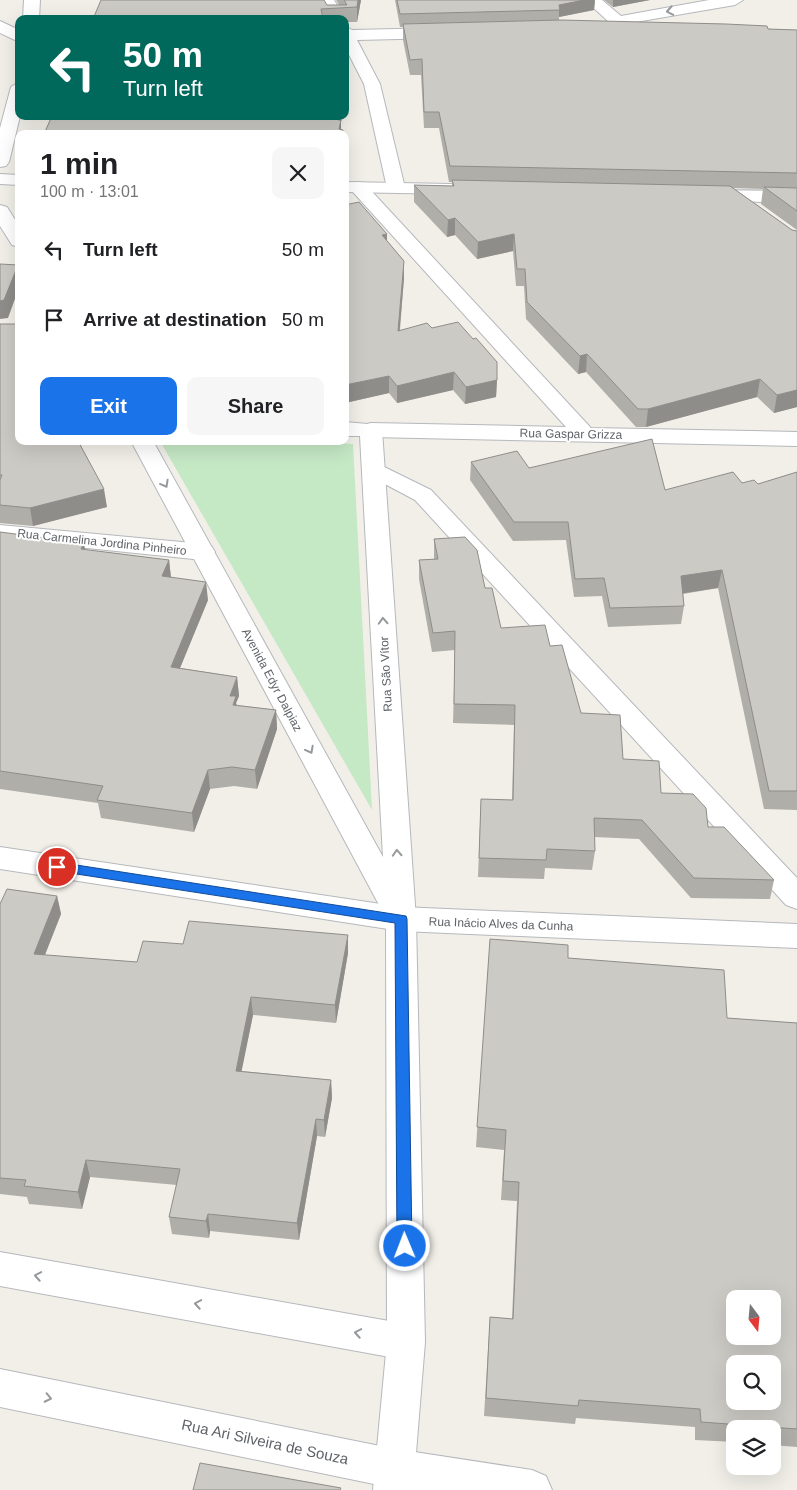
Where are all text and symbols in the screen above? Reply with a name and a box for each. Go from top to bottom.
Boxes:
one-way arrow [666,6,674,16]
icon: left [40,35,105,100]
text: 50 m [123,35,203,74]
text: Turn left [123,76,203,101]
text: 1 min [40,147,118,180]
button: close [272,147,324,199]
text: 100 m · 13:01 [40,183,139,200]
icon: left [40,236,68,264]
text: Turn left [83,239,158,260]
text: 50 m [282,239,324,260]
icon: arrive [40,306,68,334]
text: Arrive at destination [83,309,267,330]
text: 50 m [282,309,324,330]
button: Exit [40,377,177,435]
button: Share [187,377,324,435]
street label: Rua Gaspar Grizza [520,426,623,442]
one-way arrow [159,479,169,488]
street label: Rua Carmelina Jordina Pinheiro [17,526,188,558]
one-way arrow [378,617,389,625]
street label: Avenida Edyr Dalpiaz [239,626,305,734]
street label: Rua São Vítor [377,636,395,712]
one-way arrow [304,744,314,753]
pin [36,846,78,888]
one-way arrow [392,849,403,857]
icon: arrive [43,853,71,881]
street label: Rua Inácio Alves da Cunha [428,914,574,934]
position arrow [378,1219,430,1271]
one-way arrow [33,1271,42,1281]
north arrow [726,1290,781,1345]
map controls [726,1290,781,1475]
one-way arrow [193,1300,202,1310]
one-way arrow [353,1328,362,1338]
button: search [726,1355,781,1410]
one-way arrow [43,1392,52,1402]
street label: Rua Ari Silveira de Souza [180,1416,351,1468]
button: layers [726,1420,781,1475]

